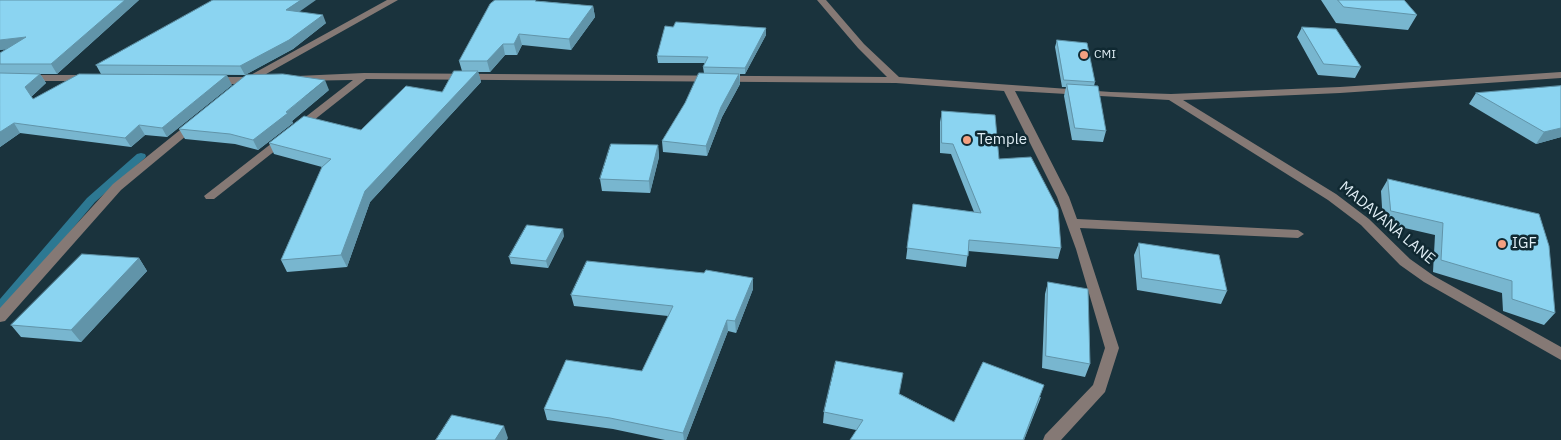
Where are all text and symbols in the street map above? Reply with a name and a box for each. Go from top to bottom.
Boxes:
place label: CMI [1094,48,1116,62]
marker: CMI [1078,49,1090,61]
place label: Temple [977,131,1027,149]
marker: Temple [961,134,973,146]
street label: MADAVANA LANE [1336,178,1438,268]
place label: IGF [1512,235,1537,253]
marker: IGF [1496,238,1508,250]

